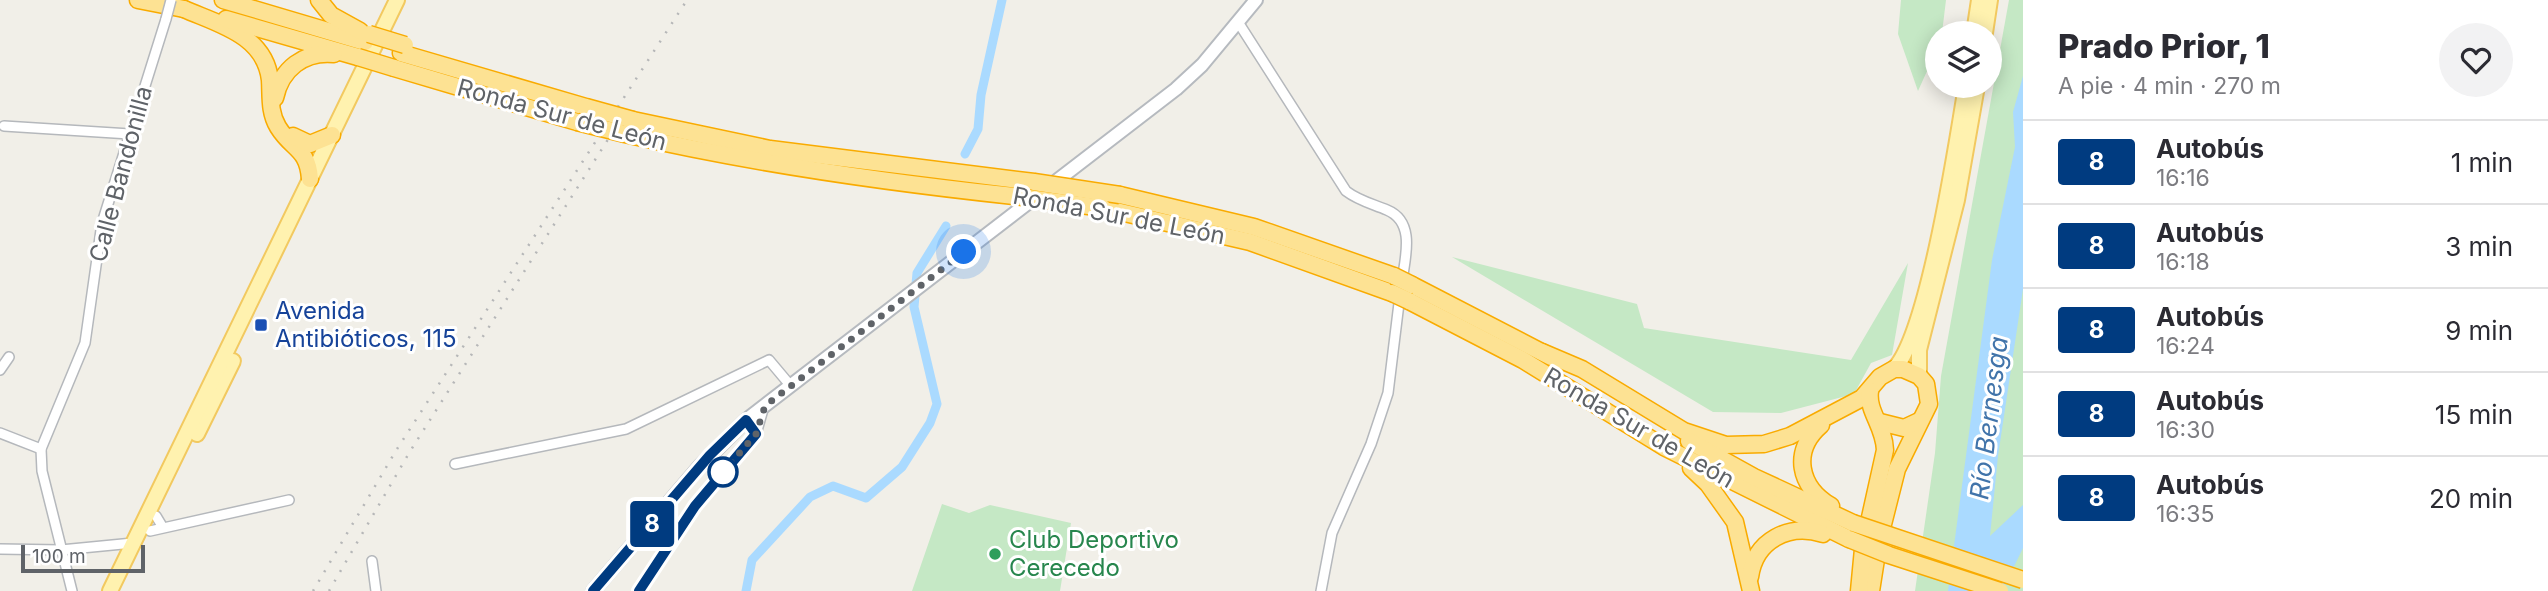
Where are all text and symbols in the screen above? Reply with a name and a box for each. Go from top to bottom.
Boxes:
map controls [1925,21,2002,98]
button: layers [1925,21,2002,98]
button: heart [2439,23,2513,97]
text: Prado Prior, 1 [2058,26,2270,66]
text: A pie · 4 min · 270 m [2058,72,2281,100]
street label: Ronda Sur de León [454,73,670,156]
street label: Calle Bandonilla [83,83,158,265]
text: Autobús [2156,133,2264,164]
text: 8 [2089,147,2104,176]
text: 1 min [2451,147,2513,178]
text: 16:16 [2156,164,2210,192]
street label: Ronda Sur de León [1011,181,1228,250]
text: Autobús [2156,217,2264,248]
text: 8 [2089,231,2104,260]
text: 3 min [2445,231,2513,262]
your location [946,234,981,269]
text: 16:18 [2156,248,2210,276]
place label: Avenida Antibióticos, 115 [275,296,457,353]
text: Autobús [2156,301,2264,332]
text: 8 [2089,315,2104,344]
text: 9 min [2445,315,2513,346]
marker: Avenida Antibióticos, 115 [253,317,269,333]
text: 16:24 [2156,332,2215,360]
water label: Río Bernesga [1963,335,2014,501]
street label: Ronda Sur de León [1539,361,1740,494]
text: Autobús [2156,385,2264,416]
text: 8 [2089,399,2104,428]
text: 15 min [2435,399,2513,430]
text: 16:30 [2156,416,2215,444]
unlabelled marker [708,457,738,487]
text: Autobús [2156,469,2264,500]
text: 8 [2089,483,2104,512]
text: 20 min [2429,483,2513,514]
text: 16:35 [2156,500,2214,528]
line badge: 8 [629,501,675,547]
text: 8 [644,509,660,538]
place label: Club Deportivo Cerecedo [1009,525,1179,582]
scale bar [21,542,145,574]
text: 100 m [32,545,86,568]
marker: Club Deportivo Cerecedo [987,546,1003,562]

